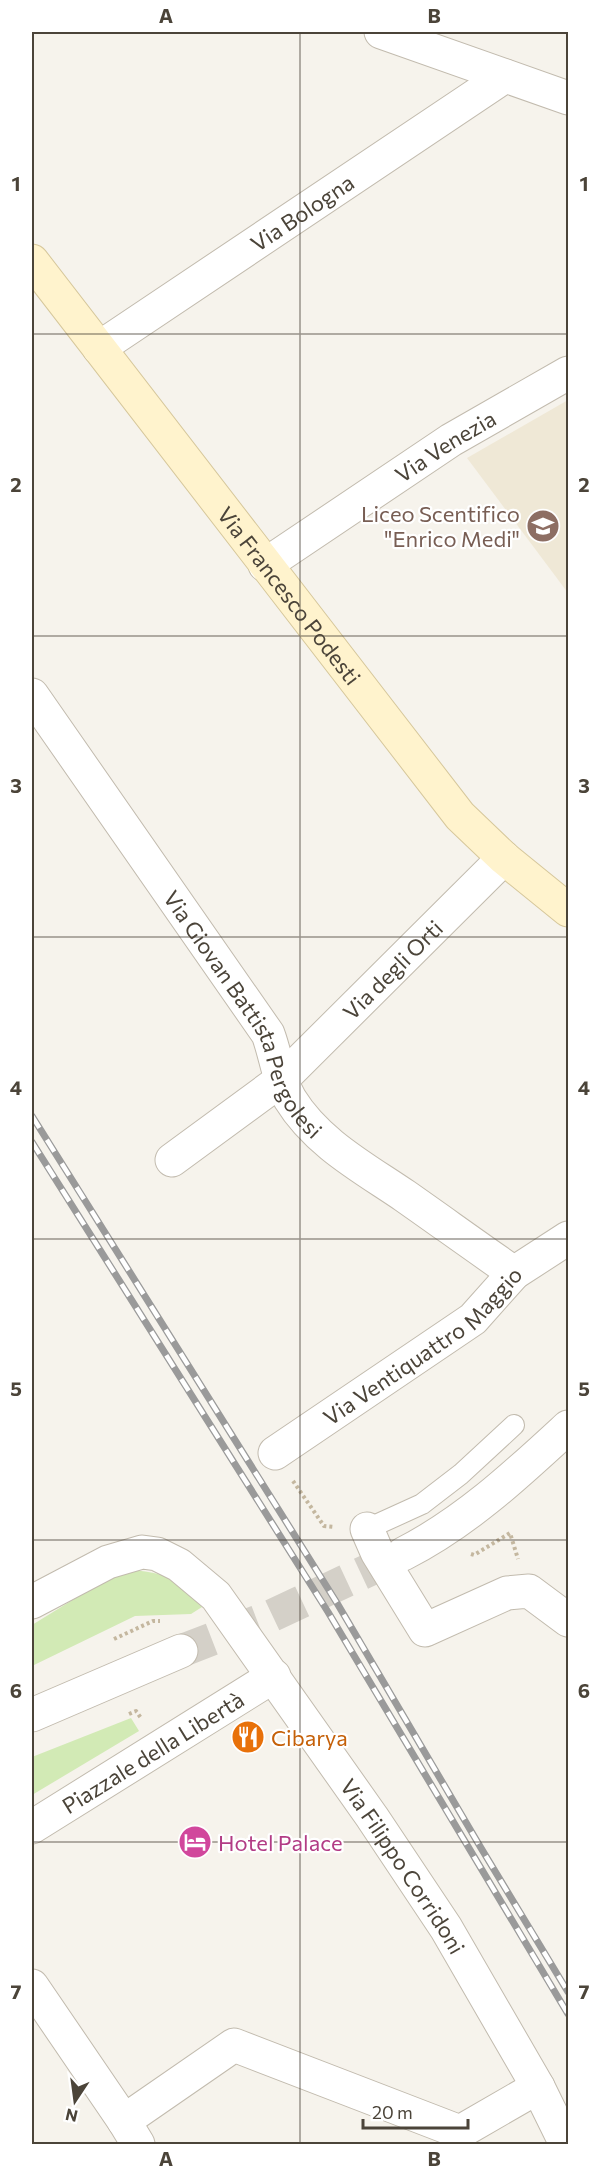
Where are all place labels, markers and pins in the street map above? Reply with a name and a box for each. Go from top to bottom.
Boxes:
place label: Liceo Scentifico "Enrico Medi" [361,500,520,552]
school or university icon: Liceo Scentifico "Enrico Medi" [525,508,561,544]
restaurant icon: Cibarya [230,1719,266,1755]
place label: Cibarya [271,1724,348,1751]
hotel icon: Hotel Palace [177,1824,213,1860]
place label: Hotel Palace [218,1829,343,1856]

